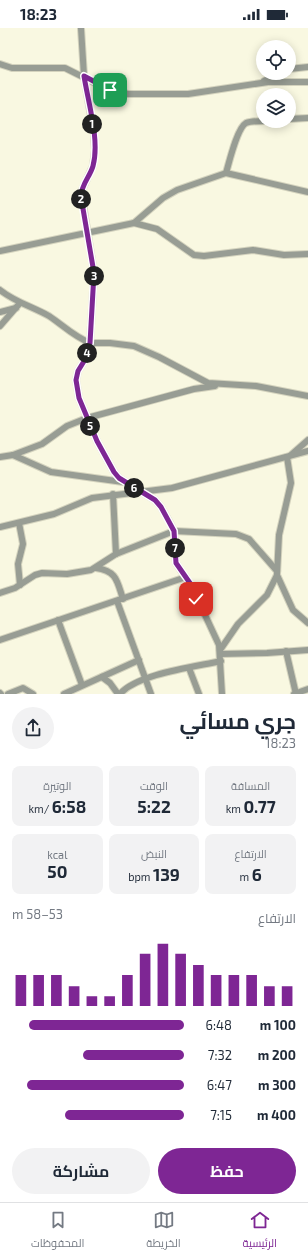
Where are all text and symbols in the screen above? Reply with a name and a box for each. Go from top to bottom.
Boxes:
text: 18:23 [20,5,57,23]
map controls [256,40,296,128]
button: locate [256,40,296,80]
pin [93,73,127,107]
icon: arrive [99,79,121,101]
button: layers [256,88,296,128]
pin: 1 [82,114,102,134]
text: 1 [90,117,94,130]
pin: 2 [71,189,91,209]
text: 2 [78,192,84,205]
pin: 3 [84,266,104,286]
text: 3 [91,269,97,282]
pin: 4 [77,343,97,363]
text: 4 [83,346,91,359]
pin: 5 [80,416,100,436]
text: 5 [87,419,93,432]
pin: 6 [124,478,144,498]
text: 6 [131,481,137,494]
pin: 7 [165,538,185,558]
text: 7 [172,541,178,554]
pin [179,582,213,616]
icon: check [185,588,207,610]
button: share [12,707,54,749]
text: جري مسائي [180,707,296,733]
text: 18:23 [265,735,296,751]
text: الوتيرة [43,779,71,792]
text: الوقت [140,779,168,792]
text: المسافة [231,779,270,792]
text: 6:58 [52,796,86,816]
text: 5:22 [137,796,171,816]
text: 0.77 [243,796,276,816]
text: /km [28,802,52,815]
text: km [226,802,243,815]
text: النبض [141,847,167,860]
text: الارتفاع [235,847,267,860]
text: kcal [47,848,67,861]
text: 50 [47,861,67,881]
text: 139 [153,864,180,884]
text: 6 [252,864,262,884]
text: bpm [128,870,153,883]
text: m [240,870,252,883]
text: 53–58 m [12,906,63,922]
text: الارتفاع [258,910,296,926]
text: 6:48 [206,1017,232,1033]
text: 100 m [260,1017,296,1033]
text: 7:32 [208,1047,232,1063]
text: 200 m [258,1047,296,1063]
text: 6:47 [207,1077,232,1093]
text: 300 m [258,1077,296,1093]
text: 7:15 [210,1107,232,1123]
text: 400 m [257,1107,296,1123]
button: مشاركة [12,1148,150,1194]
button: حفظ [158,1148,296,1194]
tab: المحفوظات [31,1209,85,1253]
tab: الخريطة [146,1209,181,1253]
tab: الرئيسية [243,1209,277,1253]

